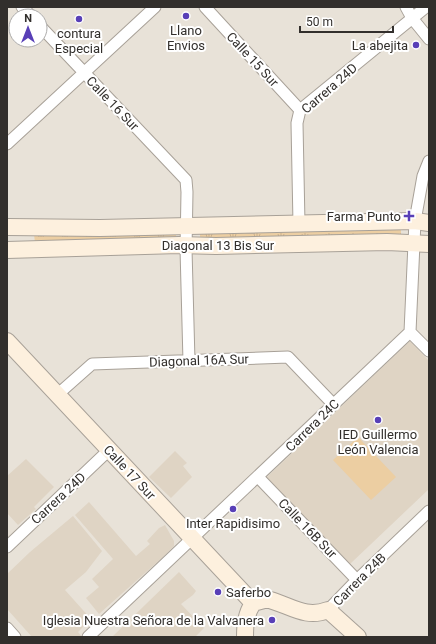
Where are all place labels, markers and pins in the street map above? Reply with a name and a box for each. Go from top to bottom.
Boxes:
marker: Llano Envios [181,11,191,21]
marker: contura Especial [74,14,84,24]
place label: Llano Envios [167,23,205,53]
place label: contura Especial [55,26,103,56]
place label: La abejita [352,38,408,53]
marker: La abejita [411,40,421,50]
place label: Farma Punto [327,209,401,224]
marker: Farma Punto [404,211,414,221]
marker: IED Guillermo León Valencia [373,415,383,425]
place label: IED Guillermo León Valencia [337,427,419,457]
marker: Inter Rapidisimo [228,504,238,514]
place label: Inter Rapidisimo [186,516,280,531]
place label: Saferbo [226,585,271,600]
marker: Saferbo [213,587,223,597]
place label: Iglesia Nuestra Señora de la Valvanera [43,613,264,628]
marker: Iglesia Nuestra Señora de la Valvanera [267,615,277,625]

